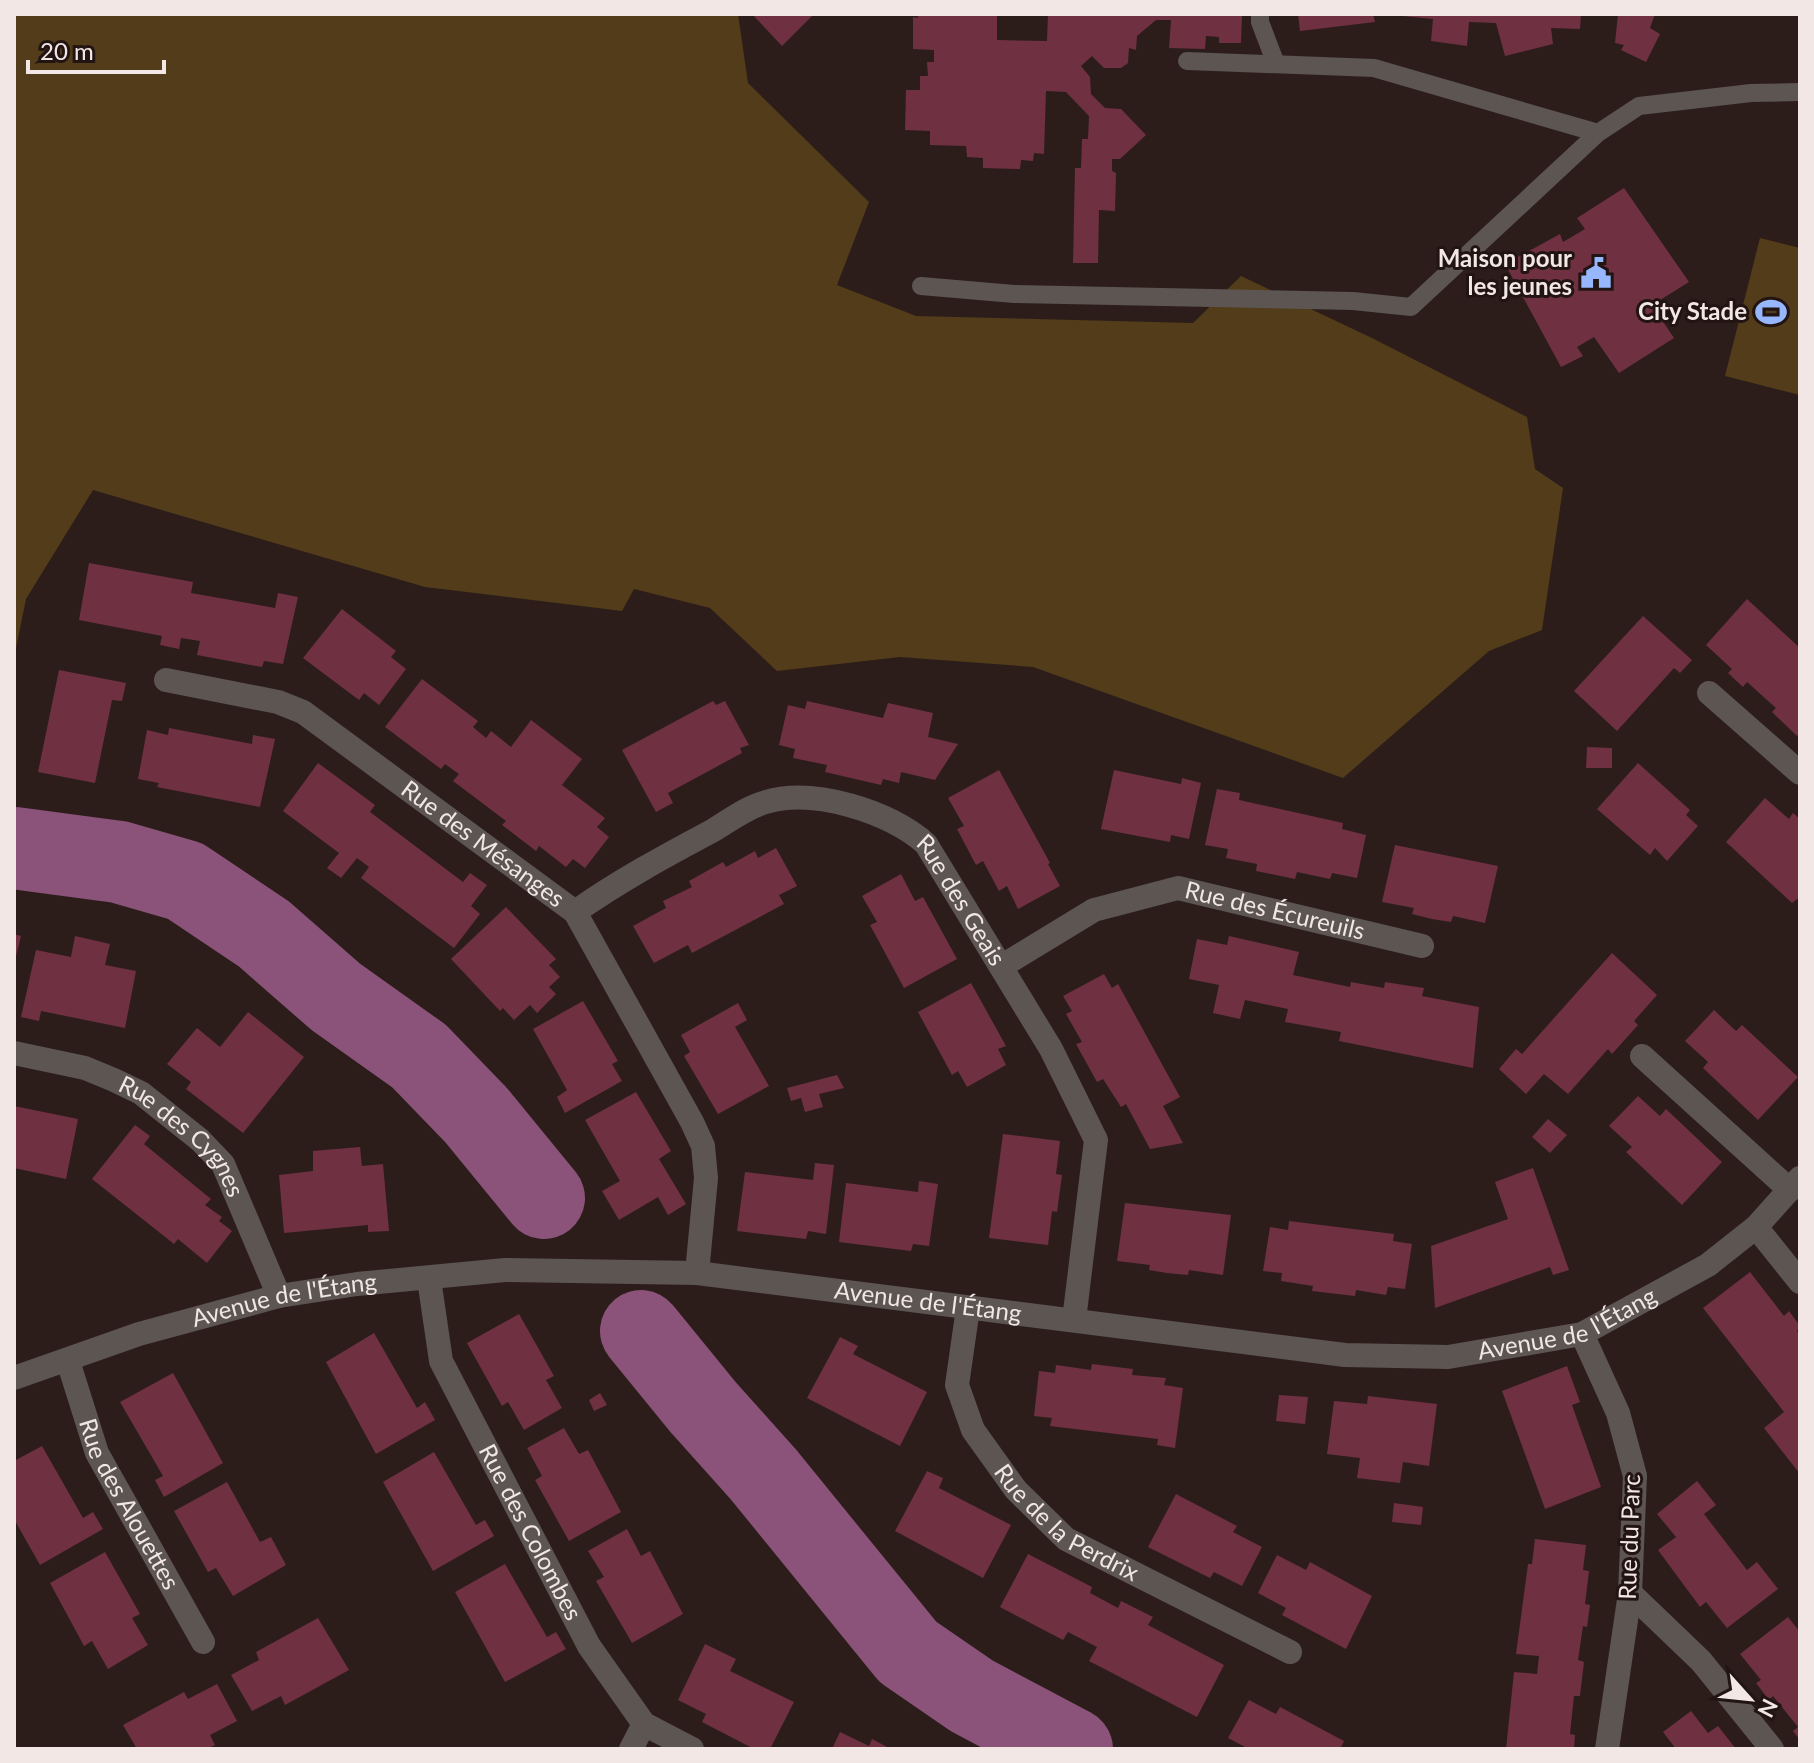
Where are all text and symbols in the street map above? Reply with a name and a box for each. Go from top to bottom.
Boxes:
scale bar [28,24,164,74]
text: 20 m [40,36,94,65]
place label: Maison pour les jeunes [1438,243,1572,300]
public building icon: Maison pour les jeunes [1579,256,1613,290]
sports icon: City Stade [1754,295,1788,329]
place label: City Stade [1638,296,1747,325]
street label: Rue des Mésanges [396,773,571,912]
street label: Rue des Geais [912,827,1013,970]
street label: Rue des Écureuils [1182,874,1368,945]
street label: Rue des Cygnes [115,1069,251,1201]
street label: Avenue de l'Étang [188,1266,378,1332]
street label: Avenue de l'Étang [833,1275,1023,1327]
street label: Avenue de l'Étang [1475,1280,1661,1365]
street label: Rue des Alouettes [74,1415,186,1594]
street label: Rue des Colombes [474,1439,589,1625]
street label: Rue de la Perdrix [989,1458,1144,1586]
street label: Rue du Parc [1612,1474,1645,1600]
north arrow [1710,1659,1790,1739]
text: N [1752,1695,1784,1722]

